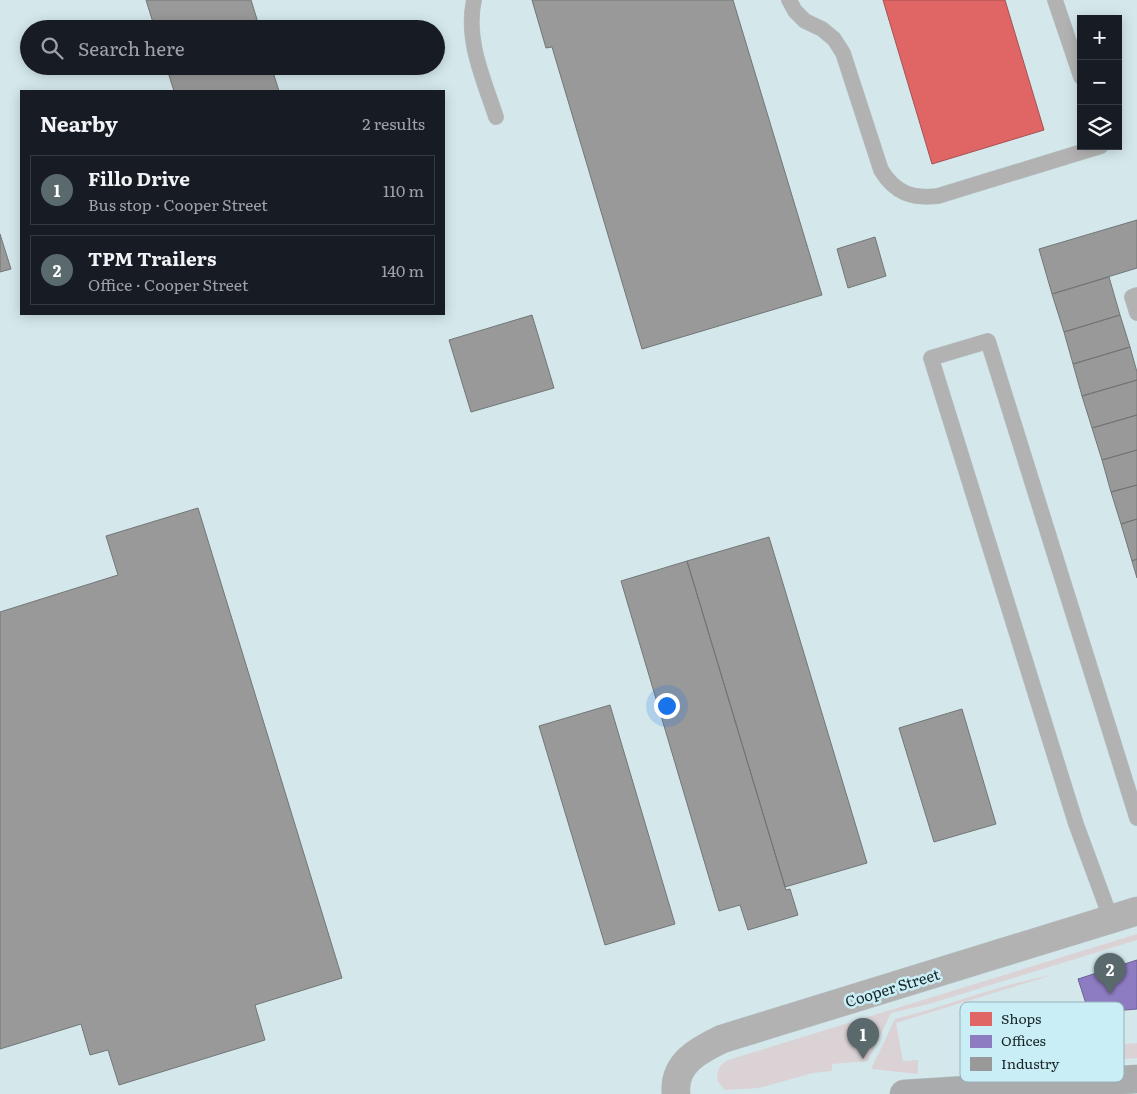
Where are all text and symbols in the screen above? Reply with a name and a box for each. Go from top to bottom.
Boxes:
map controls [1077,15,1122,150]
button: + [1077,15,1122,60]
search box [20,20,445,75]
icon: search [38,34,66,62]
text: Search here [78,34,185,62]
button: − [1077,60,1122,105]
button: layers [1077,105,1122,150]
text: Nearby [40,107,118,138]
text: 2 results [362,111,425,135]
text: Fillo Drive [88,164,190,192]
text: 1 [54,178,60,202]
text: 110 m [383,178,424,202]
text: Bus stop · Cooper Street [88,192,268,216]
text: TPM Trailers [88,244,216,272]
text: 2 [53,258,61,282]
text: 140 m [381,258,424,282]
text: Office · Cooper Street [88,272,248,296]
your location [654,693,680,719]
pin: 2 [1094,953,1126,994]
street label: Cooper Street [842,962,942,1012]
legend [960,1002,1124,1082]
text: Shops [1001,1008,1041,1028]
pin: 1 [847,1018,879,1059]
text: Offices [1001,1030,1046,1050]
text: Industry [1001,1053,1060,1073]

